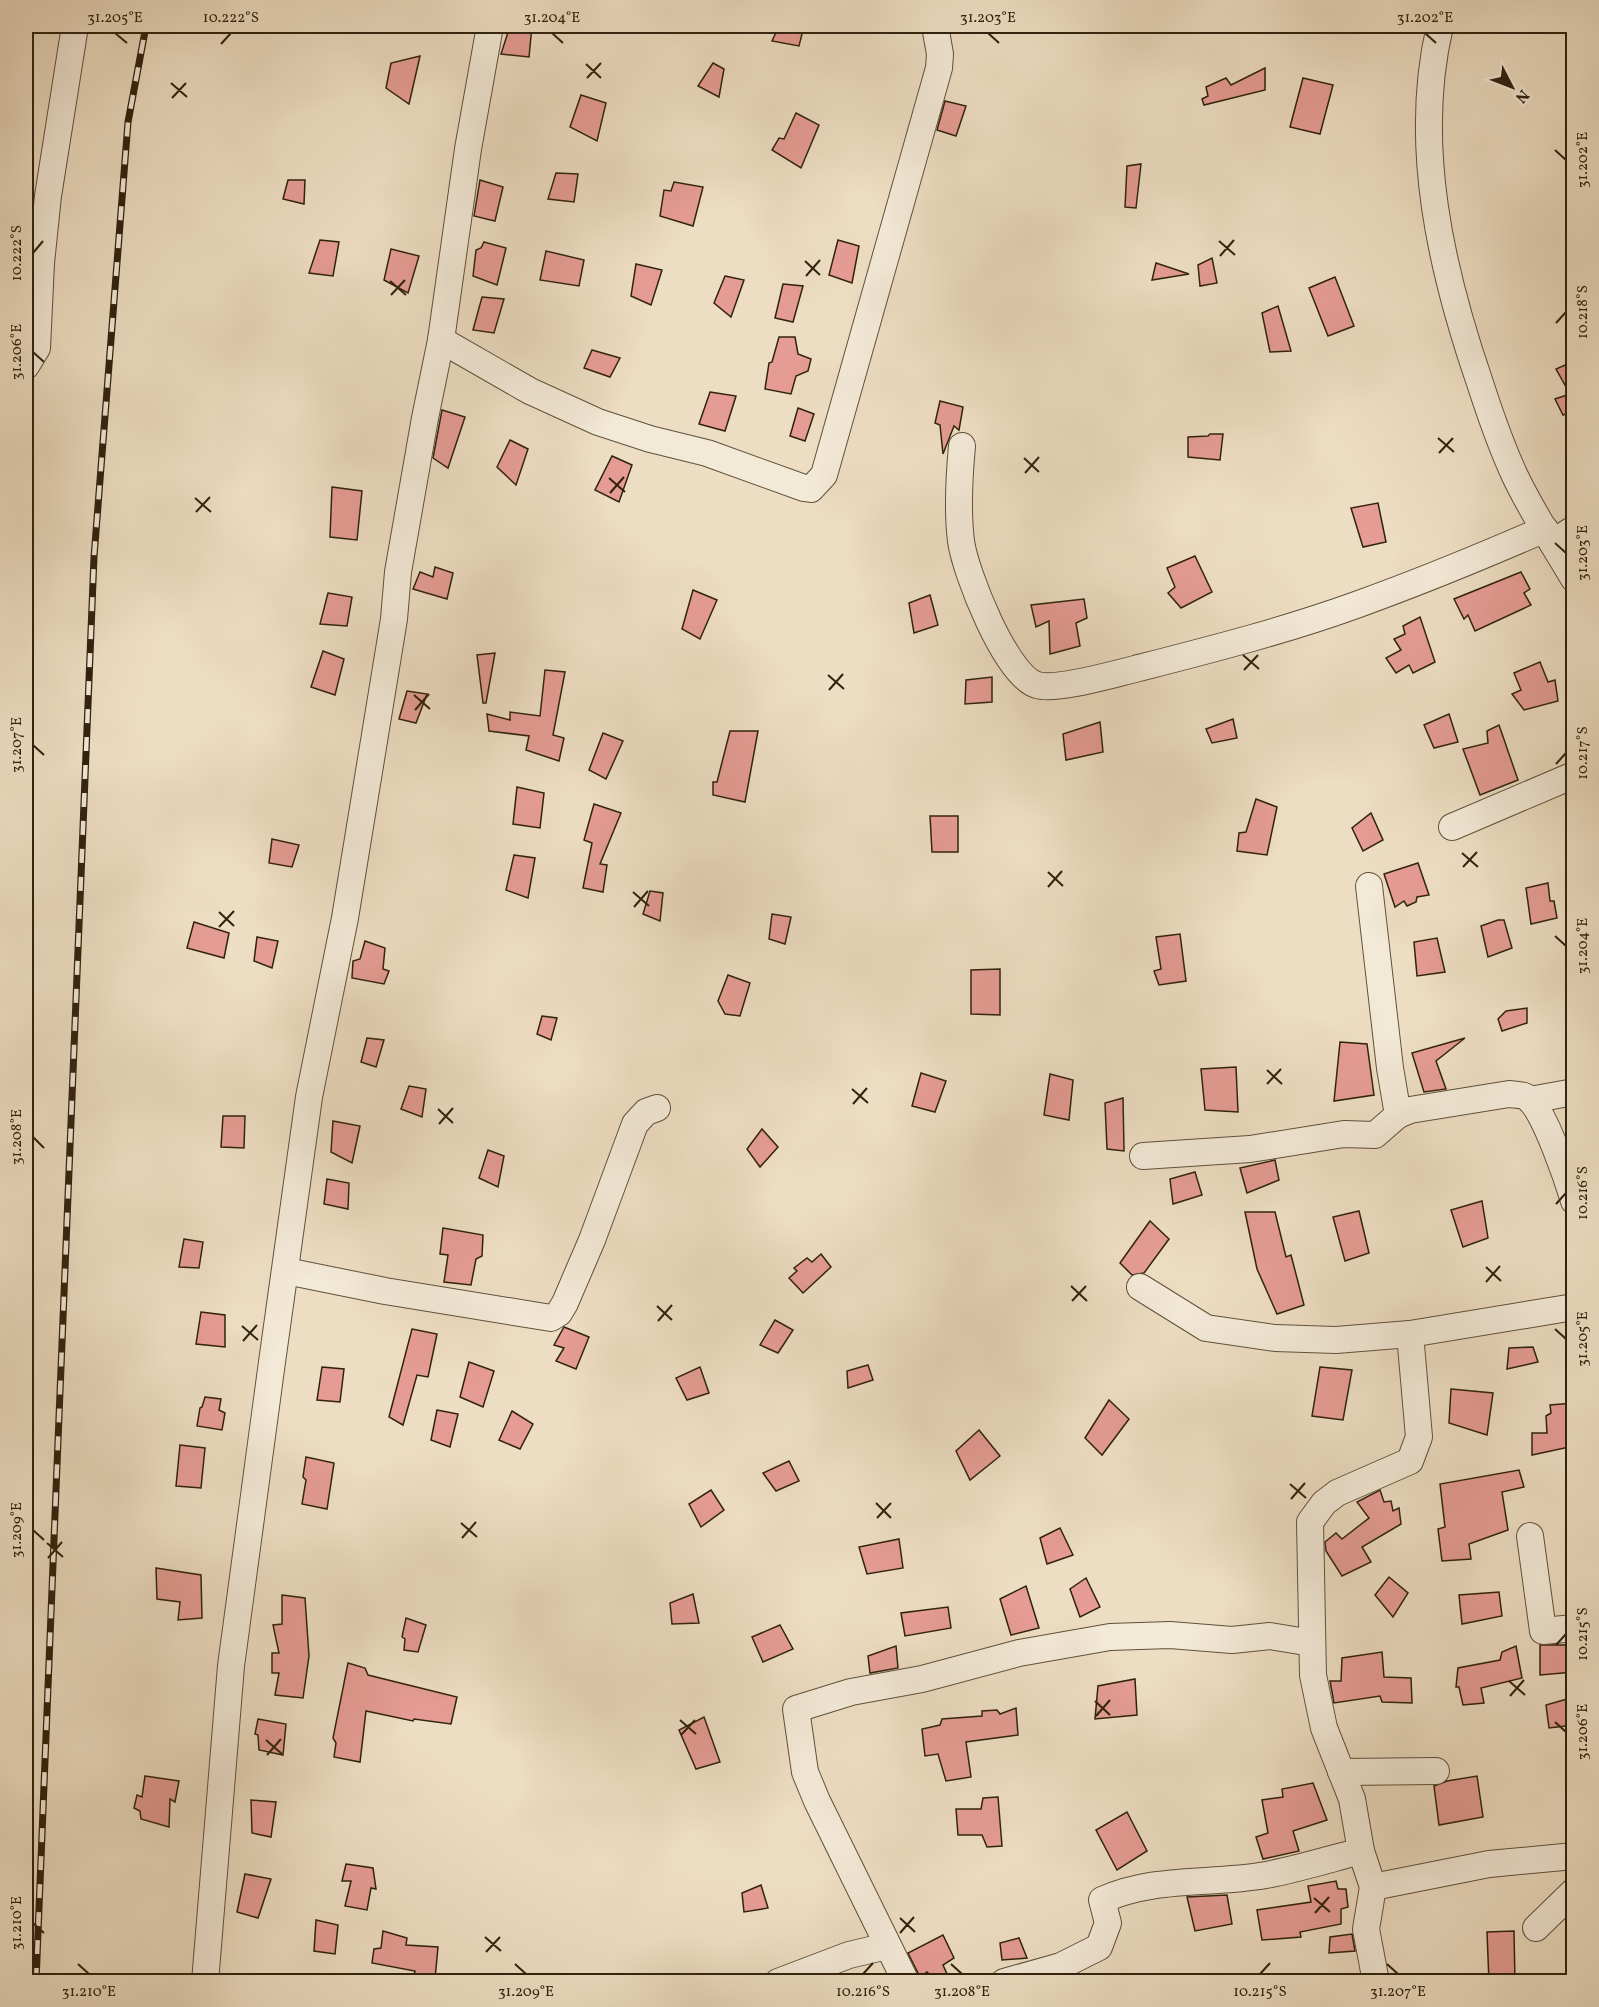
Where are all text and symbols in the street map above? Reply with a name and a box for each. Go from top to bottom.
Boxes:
text: 31.205°E [87,8,143,29]
text: 10.222°S [203,8,259,29]
text: 31.204°E [524,8,580,29]
text: 31.203°E [960,8,1016,29]
text: 31.202°E [1397,8,1453,29]
north arrow [1482,57,1542,117]
text: N [1509,84,1534,108]
text: 31.202°E [1573,132,1594,188]
text: 10.222°S [7,225,28,281]
text: 10.218°S [1573,285,1594,339]
text: 31.206°E [7,324,28,380]
text: 31.203°E [1573,525,1594,581]
text: 31.207°E [7,717,28,773]
text: 10.217°S [1573,726,1594,780]
text: 31.204°E [1573,918,1594,974]
text: 31.208°E [7,1109,28,1165]
text: 10.216°S [1573,1166,1594,1220]
text: 31.205°E [1573,1311,1594,1367]
text: 31.209°E [7,1502,28,1558]
text: 10.215°S [1573,1607,1594,1661]
text: 31.206°E [1573,1704,1594,1760]
text: 31.210°E [7,1896,28,1950]
text: 31.210°E [62,1982,116,2003]
text: 31.209°E [498,1982,554,2003]
text: 10.216°S [836,1982,890,2003]
text: 31.208°E [934,1982,990,2003]
text: 10.215°S [1233,1982,1287,2003]
text: 31.207°E [1370,1982,1426,2003]

